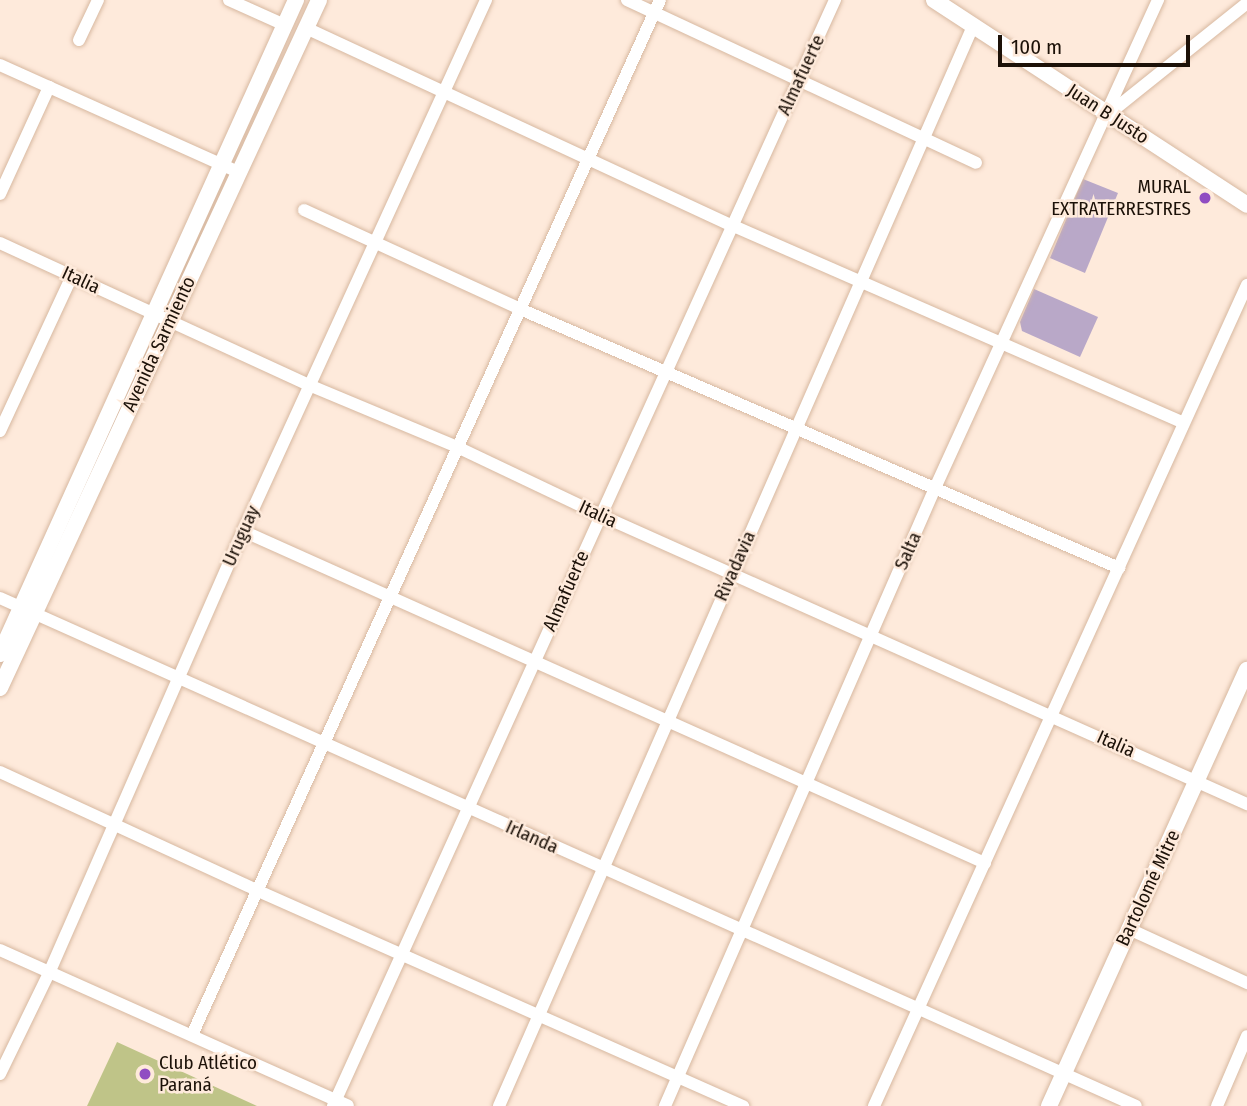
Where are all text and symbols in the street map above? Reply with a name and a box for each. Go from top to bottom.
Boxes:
scale bar [1002,21,1194,65]
street label: Almafuerte [772,31,830,119]
text: 100 m [1011,34,1062,60]
street label: Juan B Justo [1063,79,1153,149]
place label: MURAL EXTRATERRESTRES [1051,176,1191,220]
marker: MURAL EXTRATERRESTRES [1197,190,1213,206]
street label: Italia [58,261,104,299]
street label: Avenida Sarmiento [118,273,200,415]
street label: Italia [575,495,621,533]
street label: Uruguay [218,502,264,570]
street label: Rivadavia [709,527,761,605]
street label: Salta [890,529,926,573]
street label: Almafuerte [538,547,594,635]
street label: Italia [1093,726,1139,762]
street label: Irlanda [502,815,562,859]
street label: Bartolomé Mitre [1111,826,1185,950]
place label: Club Atlético Paraná [159,1052,257,1096]
marker: Club Atlético Paraná [137,1066,153,1082]

